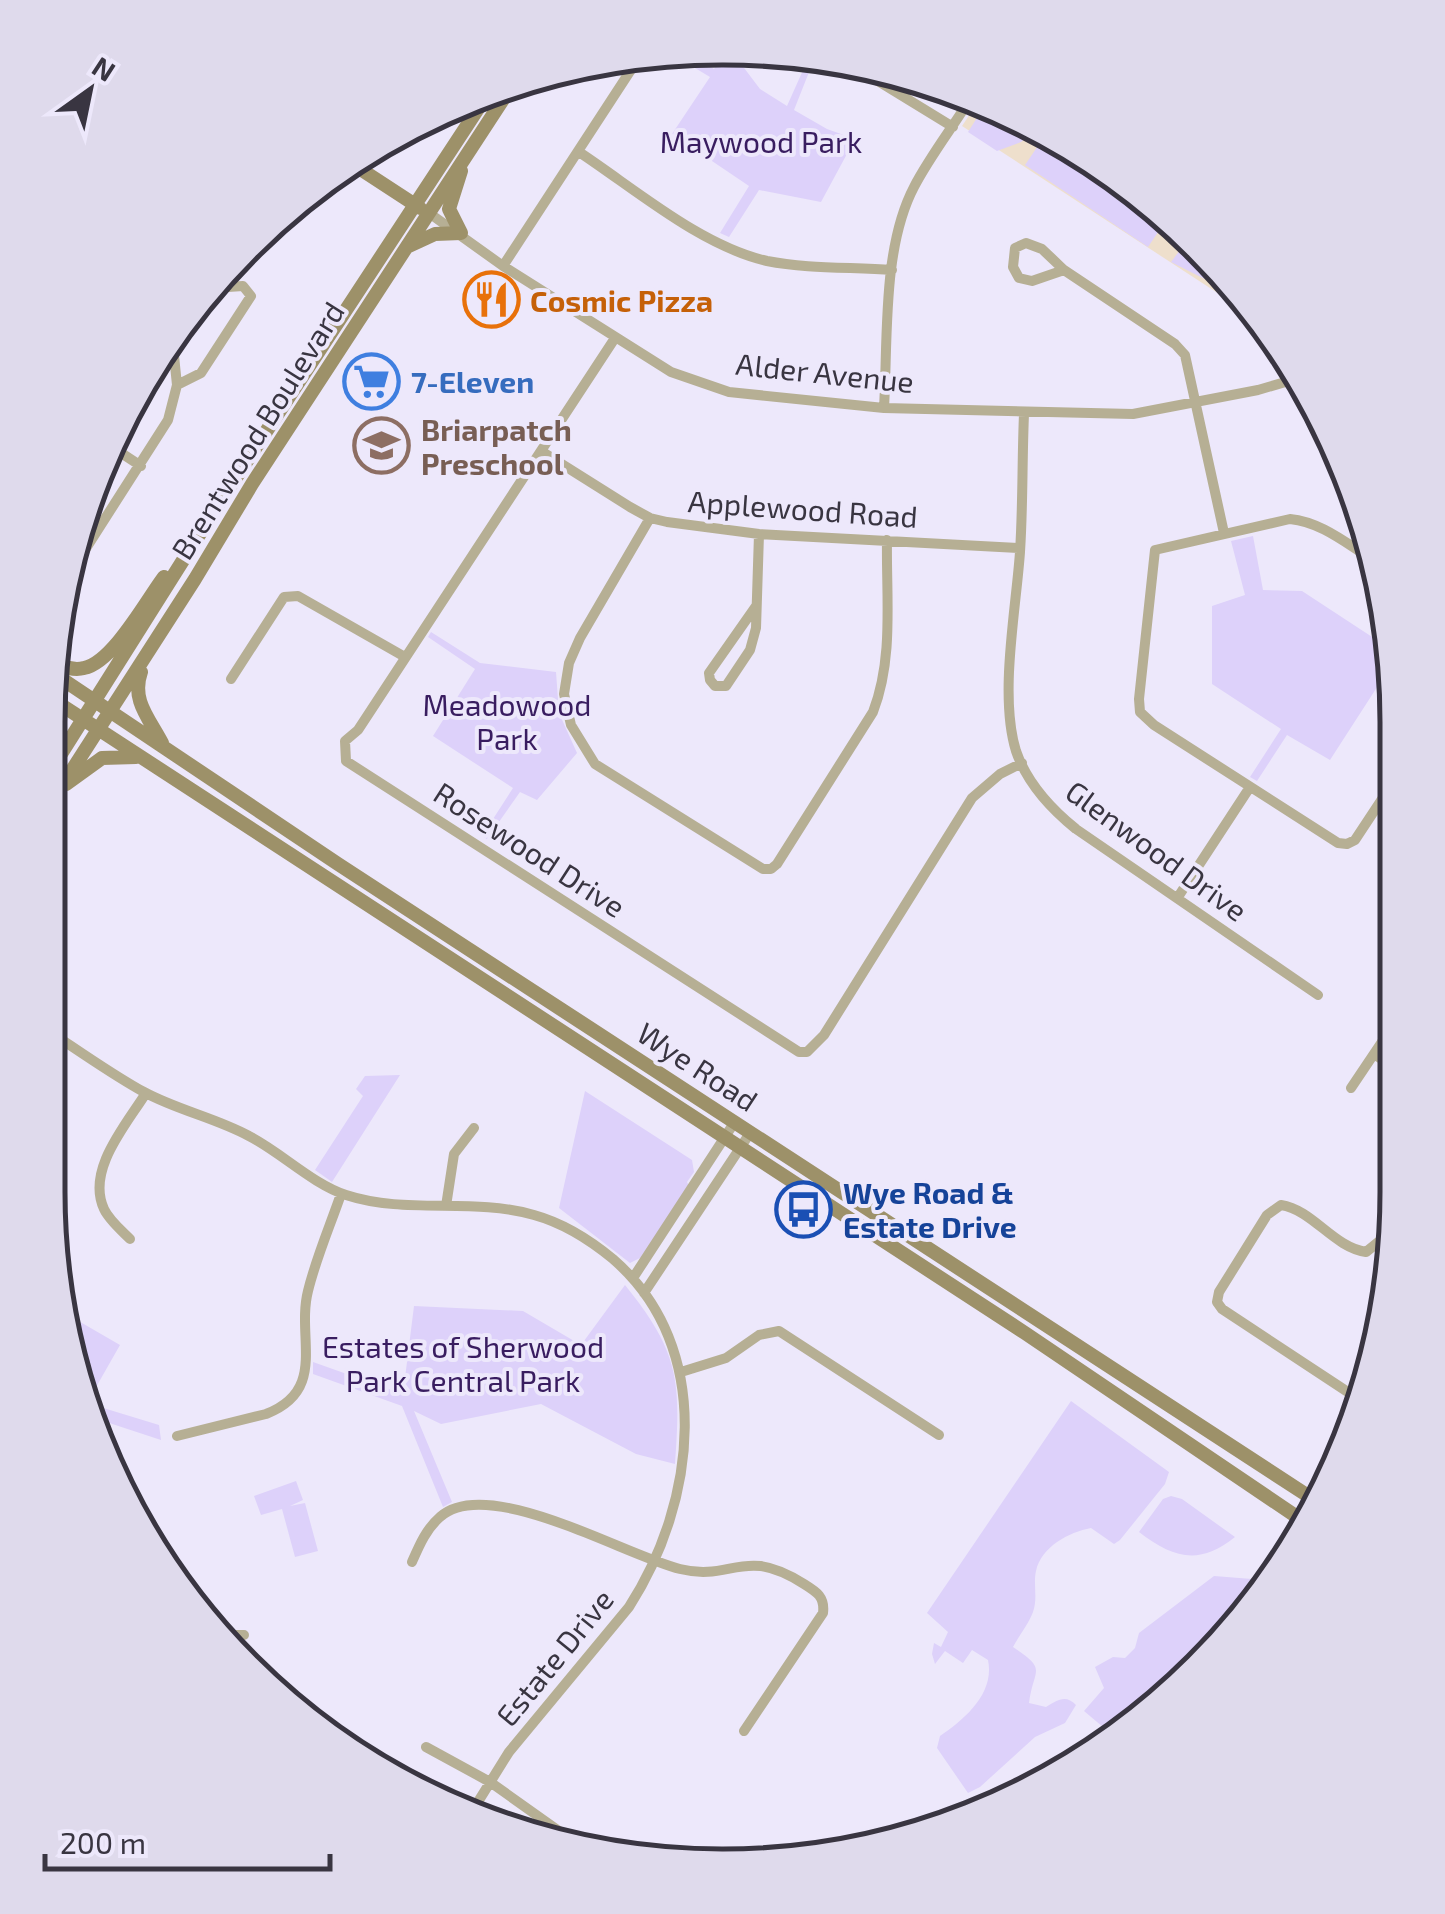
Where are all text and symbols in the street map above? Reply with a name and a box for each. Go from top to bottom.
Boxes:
north arrow [40,40,140,140]
text: N [86,48,122,88]
park label: Maywood Park [660,123,862,159]
restaurant icon: Cosmic Pizza [461,270,521,330]
place label: Cosmic Pizza [530,282,713,318]
street label: Brentwood Boulevard [163,295,351,565]
street label: Alder Avenue [734,345,916,399]
supermarket icon: 7-Eleven [342,351,402,411]
place label: 7-Eleven [411,363,534,399]
place label: Briarpatch Preschool [421,411,572,481]
school or university icon: Briarpatch Preschool [352,416,412,476]
street label: Applewood Road [687,482,919,534]
park label: Meadowood Park [423,686,591,756]
street label: Glenwood Drive [1059,772,1255,928]
street label: Rosewood Drive [428,774,632,924]
street label: Wye Road [631,1014,765,1118]
place label: Wye Road & Estate Drive [843,1174,1017,1244]
bus stop icon: Wye Road & Estate Drive [774,1179,834,1239]
park label: Estates of Sherwood Park Central Park [322,1328,604,1398]
street label: Estate Drive [488,1581,620,1733]
scale bar [45,1809,330,1871]
text: 200 m [60,1824,146,1860]

